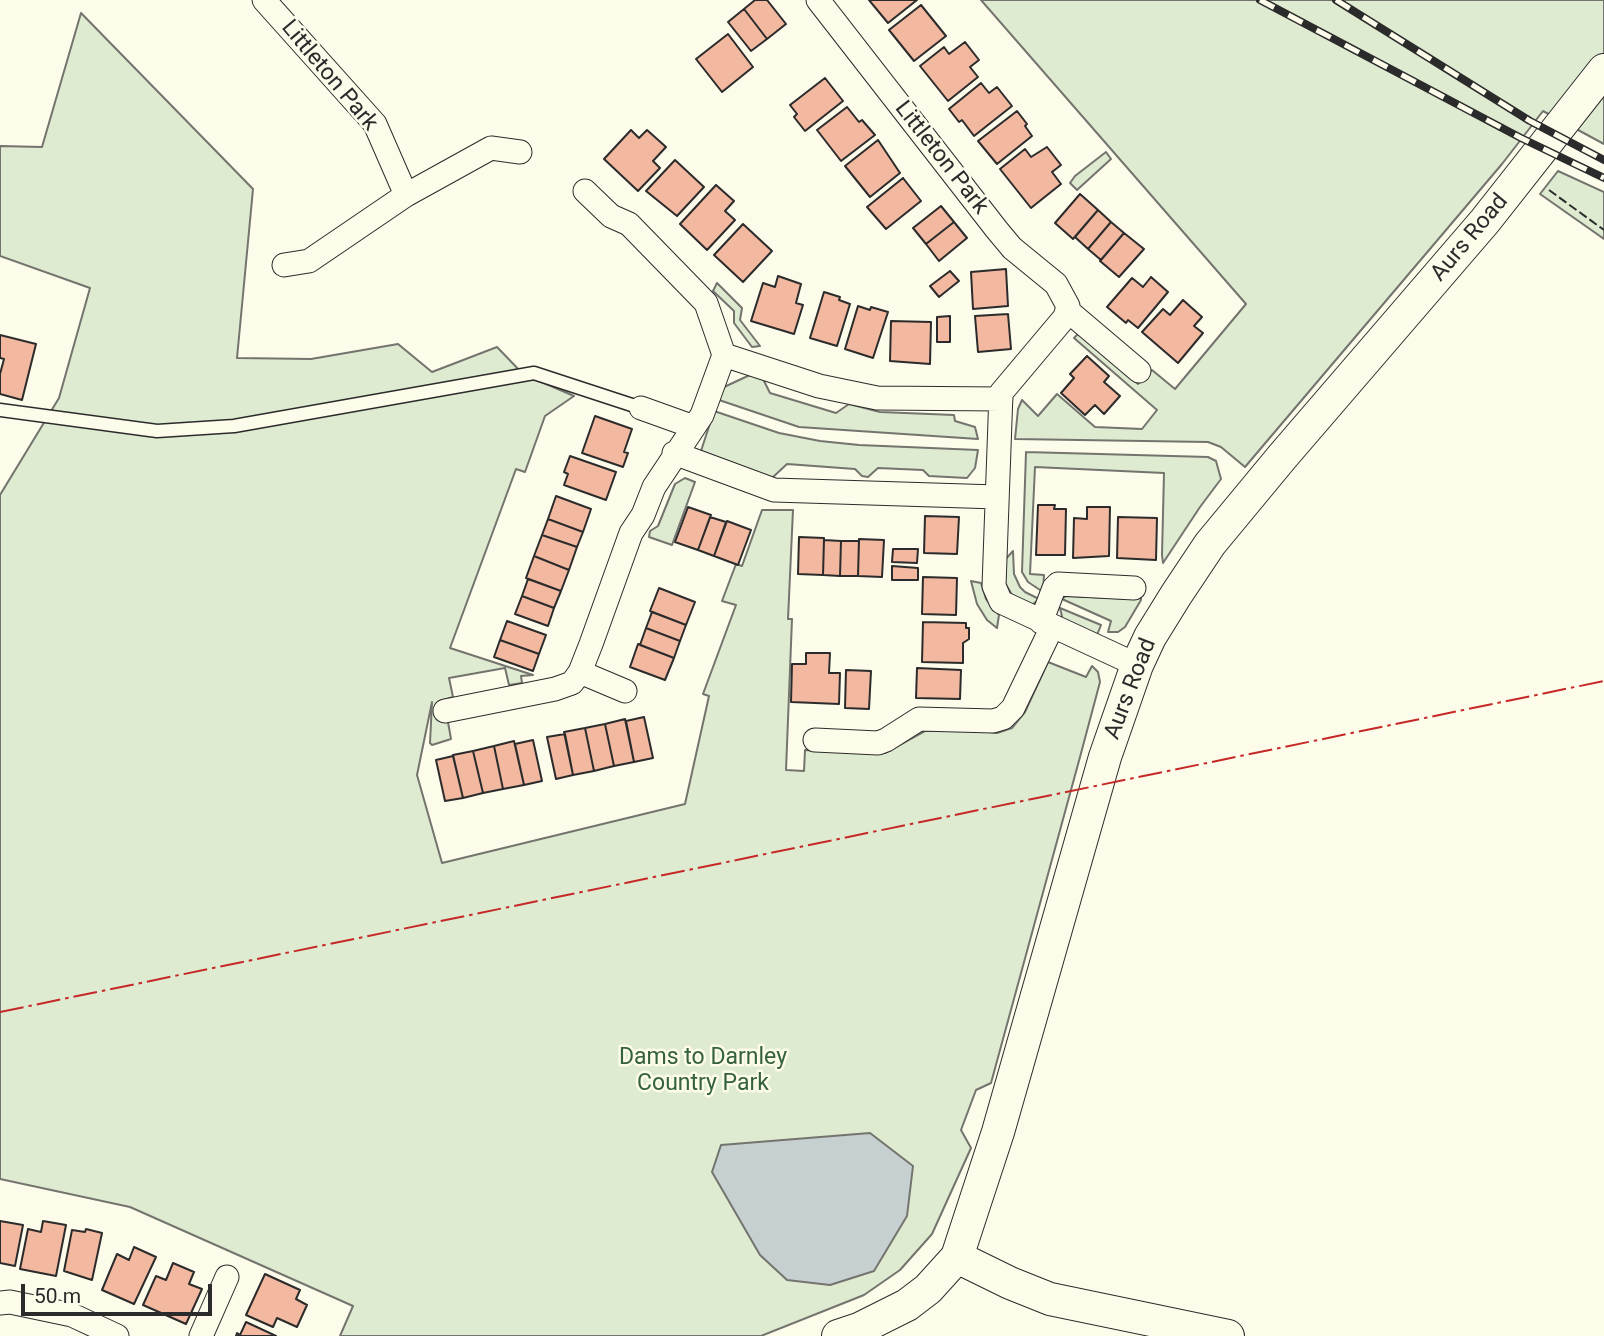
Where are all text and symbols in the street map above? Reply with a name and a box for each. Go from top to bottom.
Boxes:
street label: Littleton Park [275,15,383,137]
street label: Littleton Park [888,96,994,220]
street label: Aurs Road [1425,189,1515,287]
street label: Aurs Road [1099,635,1163,743]
park label: Dams to Darnley Country Park [619,1044,787,1098]
scale bar [24,1270,215,1314]
text: 50 m [34,1284,81,1308]

